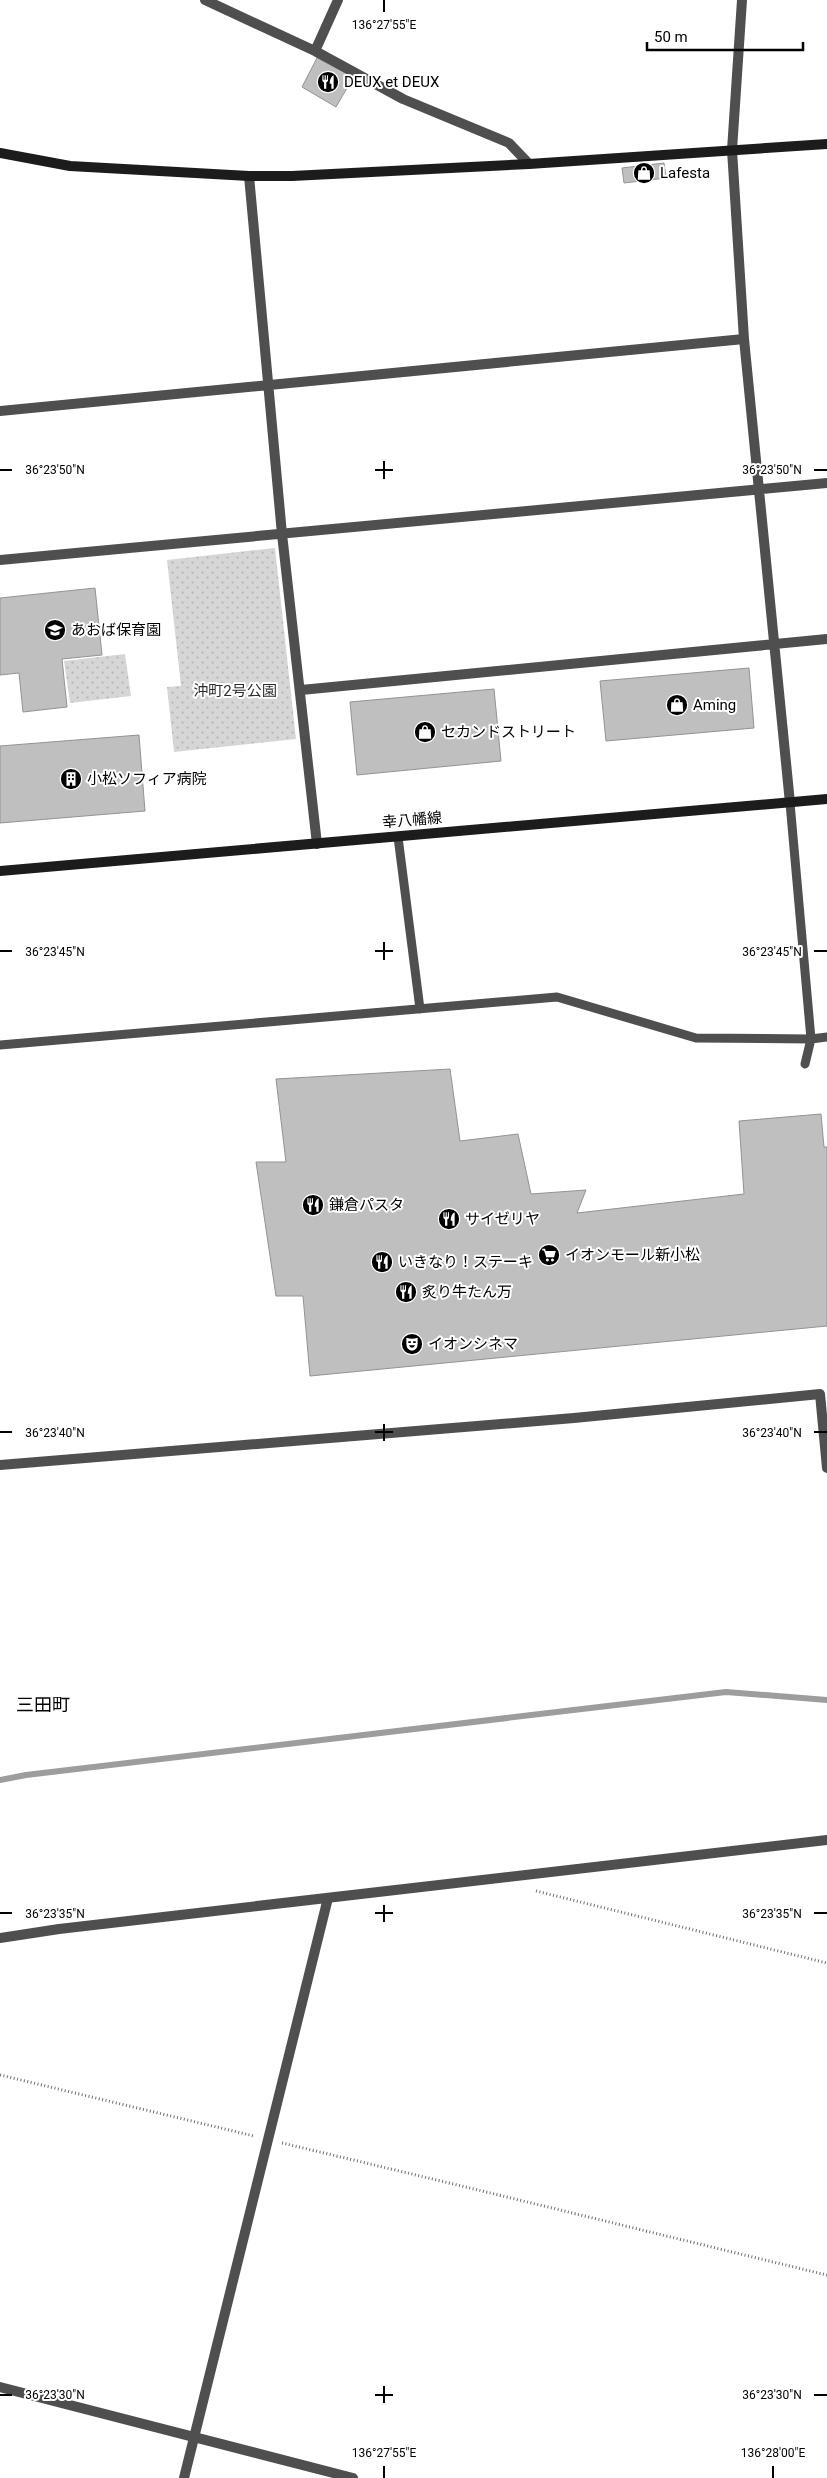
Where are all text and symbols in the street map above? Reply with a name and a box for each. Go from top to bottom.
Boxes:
text: 136°27'55"E [352,18,416,32]
scale bar [647,20,803,52]
text: 50 m [654,28,688,46]
restaurant icon: DEUX et DEUX [316,70,340,94]
place label: DEUX et DEUX [344,73,440,91]
shop icon: Lafesta [632,161,656,185]
place label: Lafesta [660,164,710,182]
text: 36°23'50"N [25,463,85,477]
text: 36°23'50"N [742,463,802,477]
school or university icon: あおば保育園 [43,618,67,642]
place label: あおば保育園 [71,621,161,639]
park label: 沖町2号公園 [193,682,277,700]
shop icon: Aming [665,693,689,717]
place label: Aming [693,696,736,714]
shop icon: セカンドストリート [413,720,437,744]
place label: セカンドストリート [441,723,576,741]
building icon: 小松ソフィア病院 [59,767,83,791]
place label: 小松ソフィア病院 [87,770,207,788]
street label: 幸八幡線 [381,808,443,832]
text: 36°23'45"N [25,945,85,959]
text: 36°23'45"N [742,945,802,959]
restaurant icon: 鎌倉パスタ [301,1193,325,1217]
place label: 鎌倉パスタ [329,1196,404,1214]
restaurant icon: サイゼリヤ [437,1207,461,1231]
place label: サイゼリヤ [465,1210,540,1228]
supermarket icon: イオンモール新小松 [537,1243,561,1267]
place label: イオンモール新小松 [565,1246,700,1264]
restaurant icon: いきなり！ステーキ [370,1250,394,1274]
place label: いきなり！ステーキ [398,1253,533,1271]
restaurant icon: 炙り牛たん万 [394,1280,418,1304]
place label: 炙り牛たん万 [422,1283,512,1301]
theatre icon: イオンシネマ [400,1332,424,1356]
place label: イオンシネマ [428,1335,518,1353]
text: 36°23'40"N [25,1426,85,1440]
text: 36°23'40"N [742,1426,802,1440]
district label: 三田町 [16,1694,70,1715]
text: 36°23'35"N [25,1907,85,1921]
text: 36°23'35"N [742,1907,802,1921]
text: 36°23'30"N [25,2388,85,2402]
text: 36°23'30"N [742,2388,802,2402]
text: 136°27'55"E [352,2446,416,2460]
text: 136°28'00"E [741,2446,805,2460]

